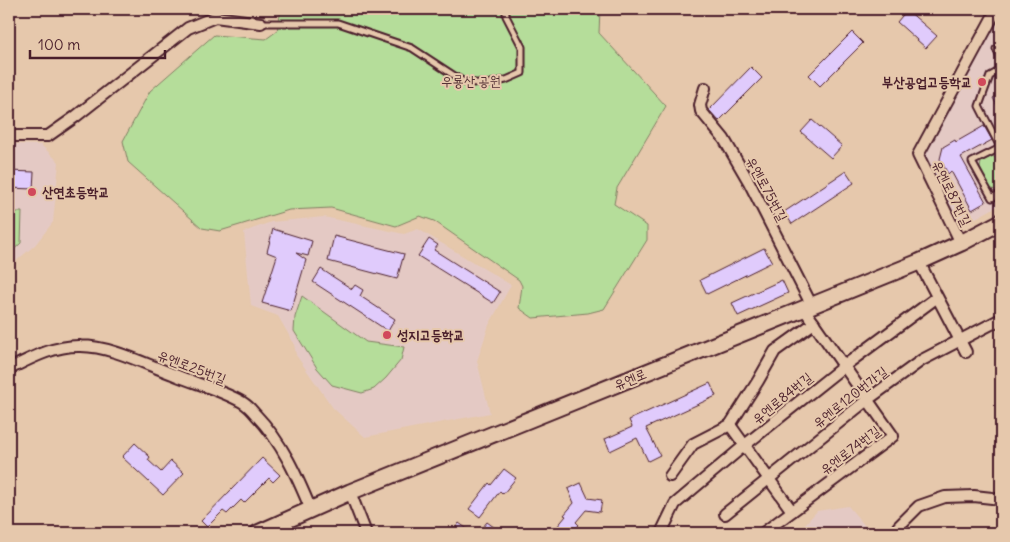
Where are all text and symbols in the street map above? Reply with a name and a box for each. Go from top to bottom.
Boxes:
scale bar [30,28,165,60]
text: 100 m [38,35,80,54]
park label: 우룡산 공원 [441,72,501,90]
place label: 부산공업고등학교 [882,73,972,91]
marker: 부산공업고등학교 [976,76,988,88]
street label: 유엔로75번길 [742,153,792,225]
street label: 유엔로87번길 [928,157,976,230]
place label: 산연초등학교 [42,183,110,201]
marker: 산연초등학교 [26,186,38,198]
place label: 성지고등학교 [397,326,465,344]
marker: 성지고등학교 [381,329,393,341]
street label: 유엔로25번길 [155,346,230,389]
street label: 유엔로120번가길 [809,362,892,432]
street label: 유엔로 [611,364,649,394]
street label: 유엔로84번길 [748,368,816,428]
street label: 유엔로74번길 [816,421,884,479]

